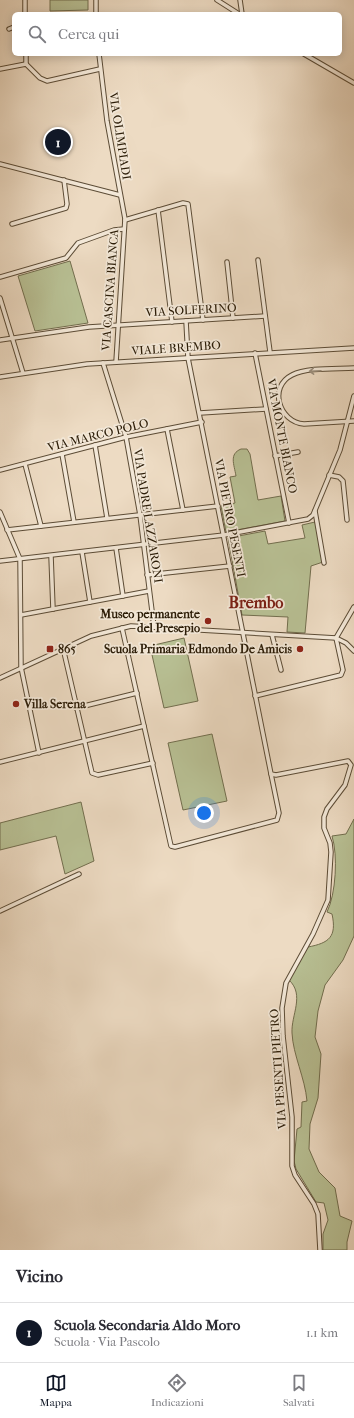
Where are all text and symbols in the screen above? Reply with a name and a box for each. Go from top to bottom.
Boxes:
search box [12,12,342,56]
icon: search [26,23,48,45]
text: Cerca qui [58,25,119,43]
street label: VIA OLIMPIADI [106,90,134,181]
pin: 1 [45,127,71,157]
street label: VIA CASCINA BIANCA [99,228,121,352]
street label: VIA SOLFERINO [144,301,237,319]
street label: VIALE BREMBO [130,338,221,358]
one-way arrow [309,367,322,374]
street label: VIA MONTE BIANCO [264,376,300,495]
street label: VIA MARCO POLO [45,416,150,455]
street label: VIA PADRE LAZZARONI [130,447,166,584]
street label: VIA PIETRO PESENTI [211,457,248,579]
district label: Brembo [229,593,283,612]
place label: Museo permanente del Presepio [99,607,200,636]
marker: Museo permanente del Presepio [203,616,213,626]
place label: 865 [58,642,77,656]
place label: Scuola Primaria Edmondo De Amicis [104,642,293,656]
marker: 865 [45,644,55,654]
marker: Scuola Primaria Edmondo De Amicis [295,644,305,654]
place label: Villa Serena [23,697,86,711]
marker: Villa Serena [11,699,21,709]
your location [194,803,214,823]
street label: VIA PESENTI PIETRO [267,1008,289,1131]
text: Vicino [16,1266,63,1286]
text: Scuola Secondaria Aldo Moro [54,1316,240,1334]
text: 1 [27,1325,31,1340]
text: 1.1 km [306,1325,338,1340]
text: Scuola · Via Pascolo [54,1334,160,1349]
tab: Mappa [40,1372,72,1409]
tab: Indicazioni [151,1372,204,1409]
tab: Salvati [283,1372,314,1409]

